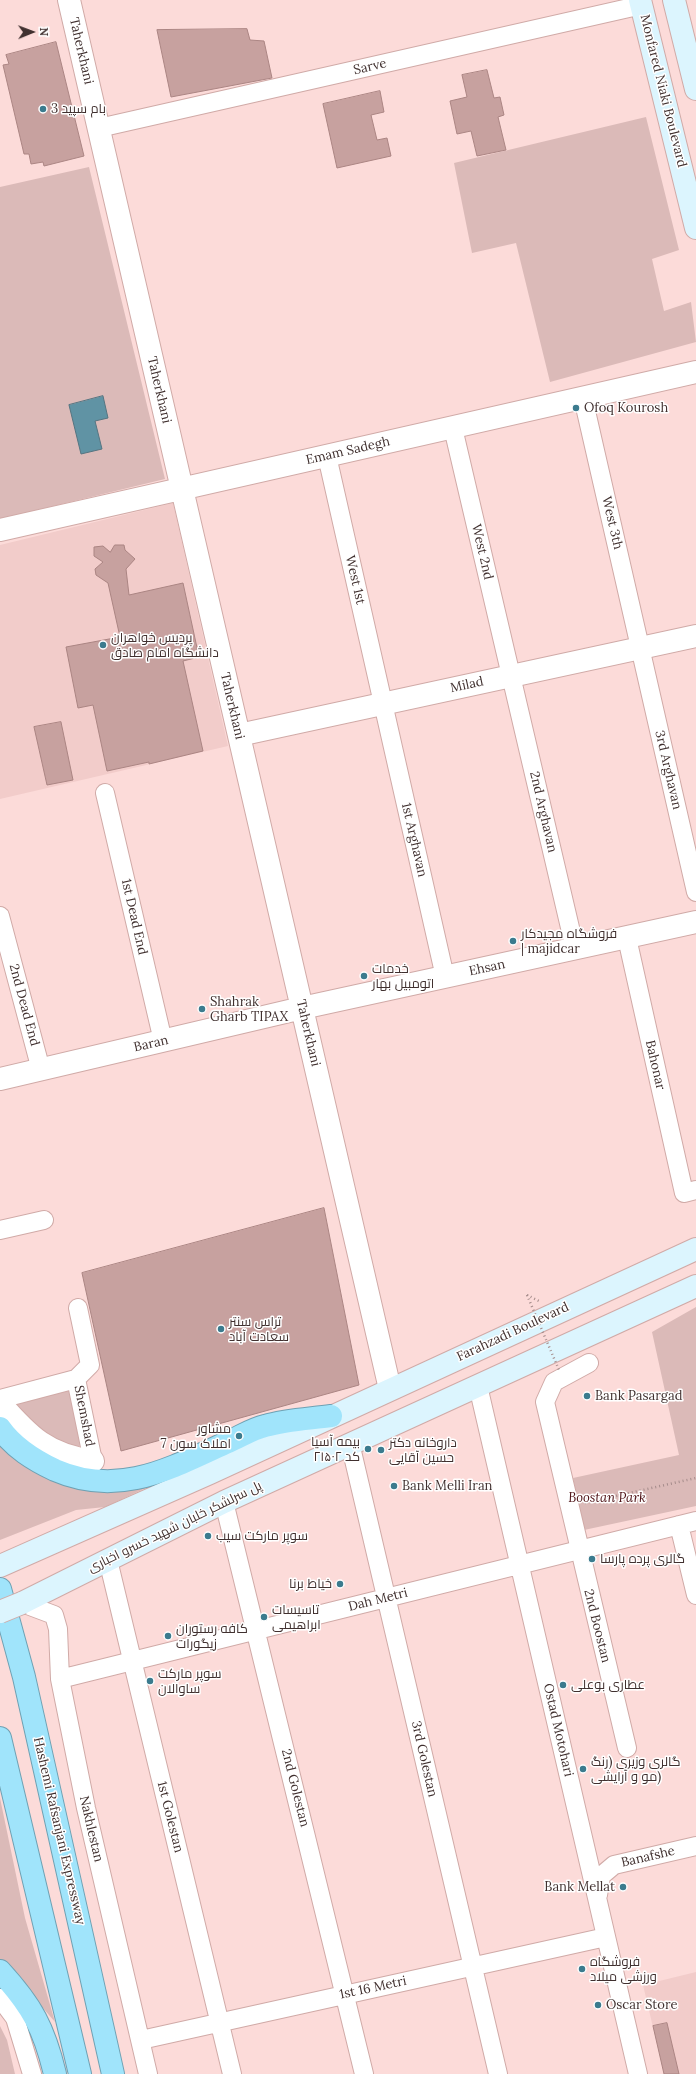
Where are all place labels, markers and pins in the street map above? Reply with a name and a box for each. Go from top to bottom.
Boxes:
place label: بام سپید 3 [51,101,106,117]
marker: بام سپید 3 [38,104,48,114]
place label: Ofoq Kourosh [584,400,668,416]
marker: Ofoq Kourosh [571,403,581,413]
place label: پردیس خواهران دانشگاه امام صادق [111,630,219,661]
marker: پردیس خواهران دانشگاه امام صادق [98,640,108,650]
place label: فروشگاه مجیدکار | majidcar [521,926,617,957]
marker: فروشگاه مجیدکار | majidcar [508,936,518,946]
place label: خدمات اتومبیل بهار [372,961,434,992]
marker: خدمات اتومبیل بهار [359,971,369,981]
place label: Shahrak Gharb TIPAX [210,994,288,1025]
marker: Shahrak Gharb TIPAX [197,1004,207,1014]
place label: تراس سنتر سعادت آباد [229,1314,289,1345]
marker: تراس سنتر سعادت آباد [216,1324,226,1334]
place label: Bank Pasargad [595,1388,683,1404]
marker: Bank Pasargad [582,1391,592,1401]
place label: مشاور املاک سون 7 [160,1421,231,1452]
marker: مشاور املاک سون 7 [234,1431,244,1441]
place label: بیمه آسیا کد ۲۱۵۰۲ [311,1434,360,1465]
place label: داروخانه دکتر حسین آقایی [389,1435,457,1466]
marker: بیمه آسیا کد ۲۱۵۰۲ [363,1444,373,1454]
marker: داروخانه دکتر حسین آقایی [376,1445,386,1455]
place label: Bank Melli Iran [402,1478,493,1494]
marker: Bank Melli Iran [389,1481,399,1491]
place label: سوپر مارکت سیب [216,1528,308,1544]
marker: سوپر مارکت سیب [203,1531,213,1541]
place label: گالری پرده پارسا [600,1551,685,1567]
marker: گالری پرده پارسا [587,1554,597,1564]
place label: خیاط برنا [289,1576,332,1592]
marker: خیاط برنا [335,1579,345,1589]
place label: تاسیسات ابراهیمی [272,1602,321,1633]
marker: تاسیسات ابراهیمی [259,1612,269,1622]
place label: کافه رستوران زیگورات [176,1621,248,1652]
marker: کافه رستوران زیگورات [163,1631,173,1641]
place label: سوپر مارکت ساوالان [158,1666,221,1697]
marker: سوپر مارکت ساوالان [145,1676,155,1686]
place label: عطاری بوعلی [571,1677,645,1693]
marker: عطاری بوعلی [558,1680,568,1690]
place label: گالری وزیری (رنگ مو و آرایشی) [591,1754,681,1785]
marker: گالری وزیری (رنگ مو و آرایشی) [578,1764,588,1774]
place label: Bank Mellat [544,1879,615,1895]
marker: Bank Mellat [618,1882,628,1892]
place label: فروشگاه ورزشی میلاد [590,1954,657,1985]
marker: فروشگاه ورزشی میلاد [577,1964,587,1974]
place label: Oscar Store [606,1997,678,2013]
marker: Oscar Store [593,2000,603,2010]

